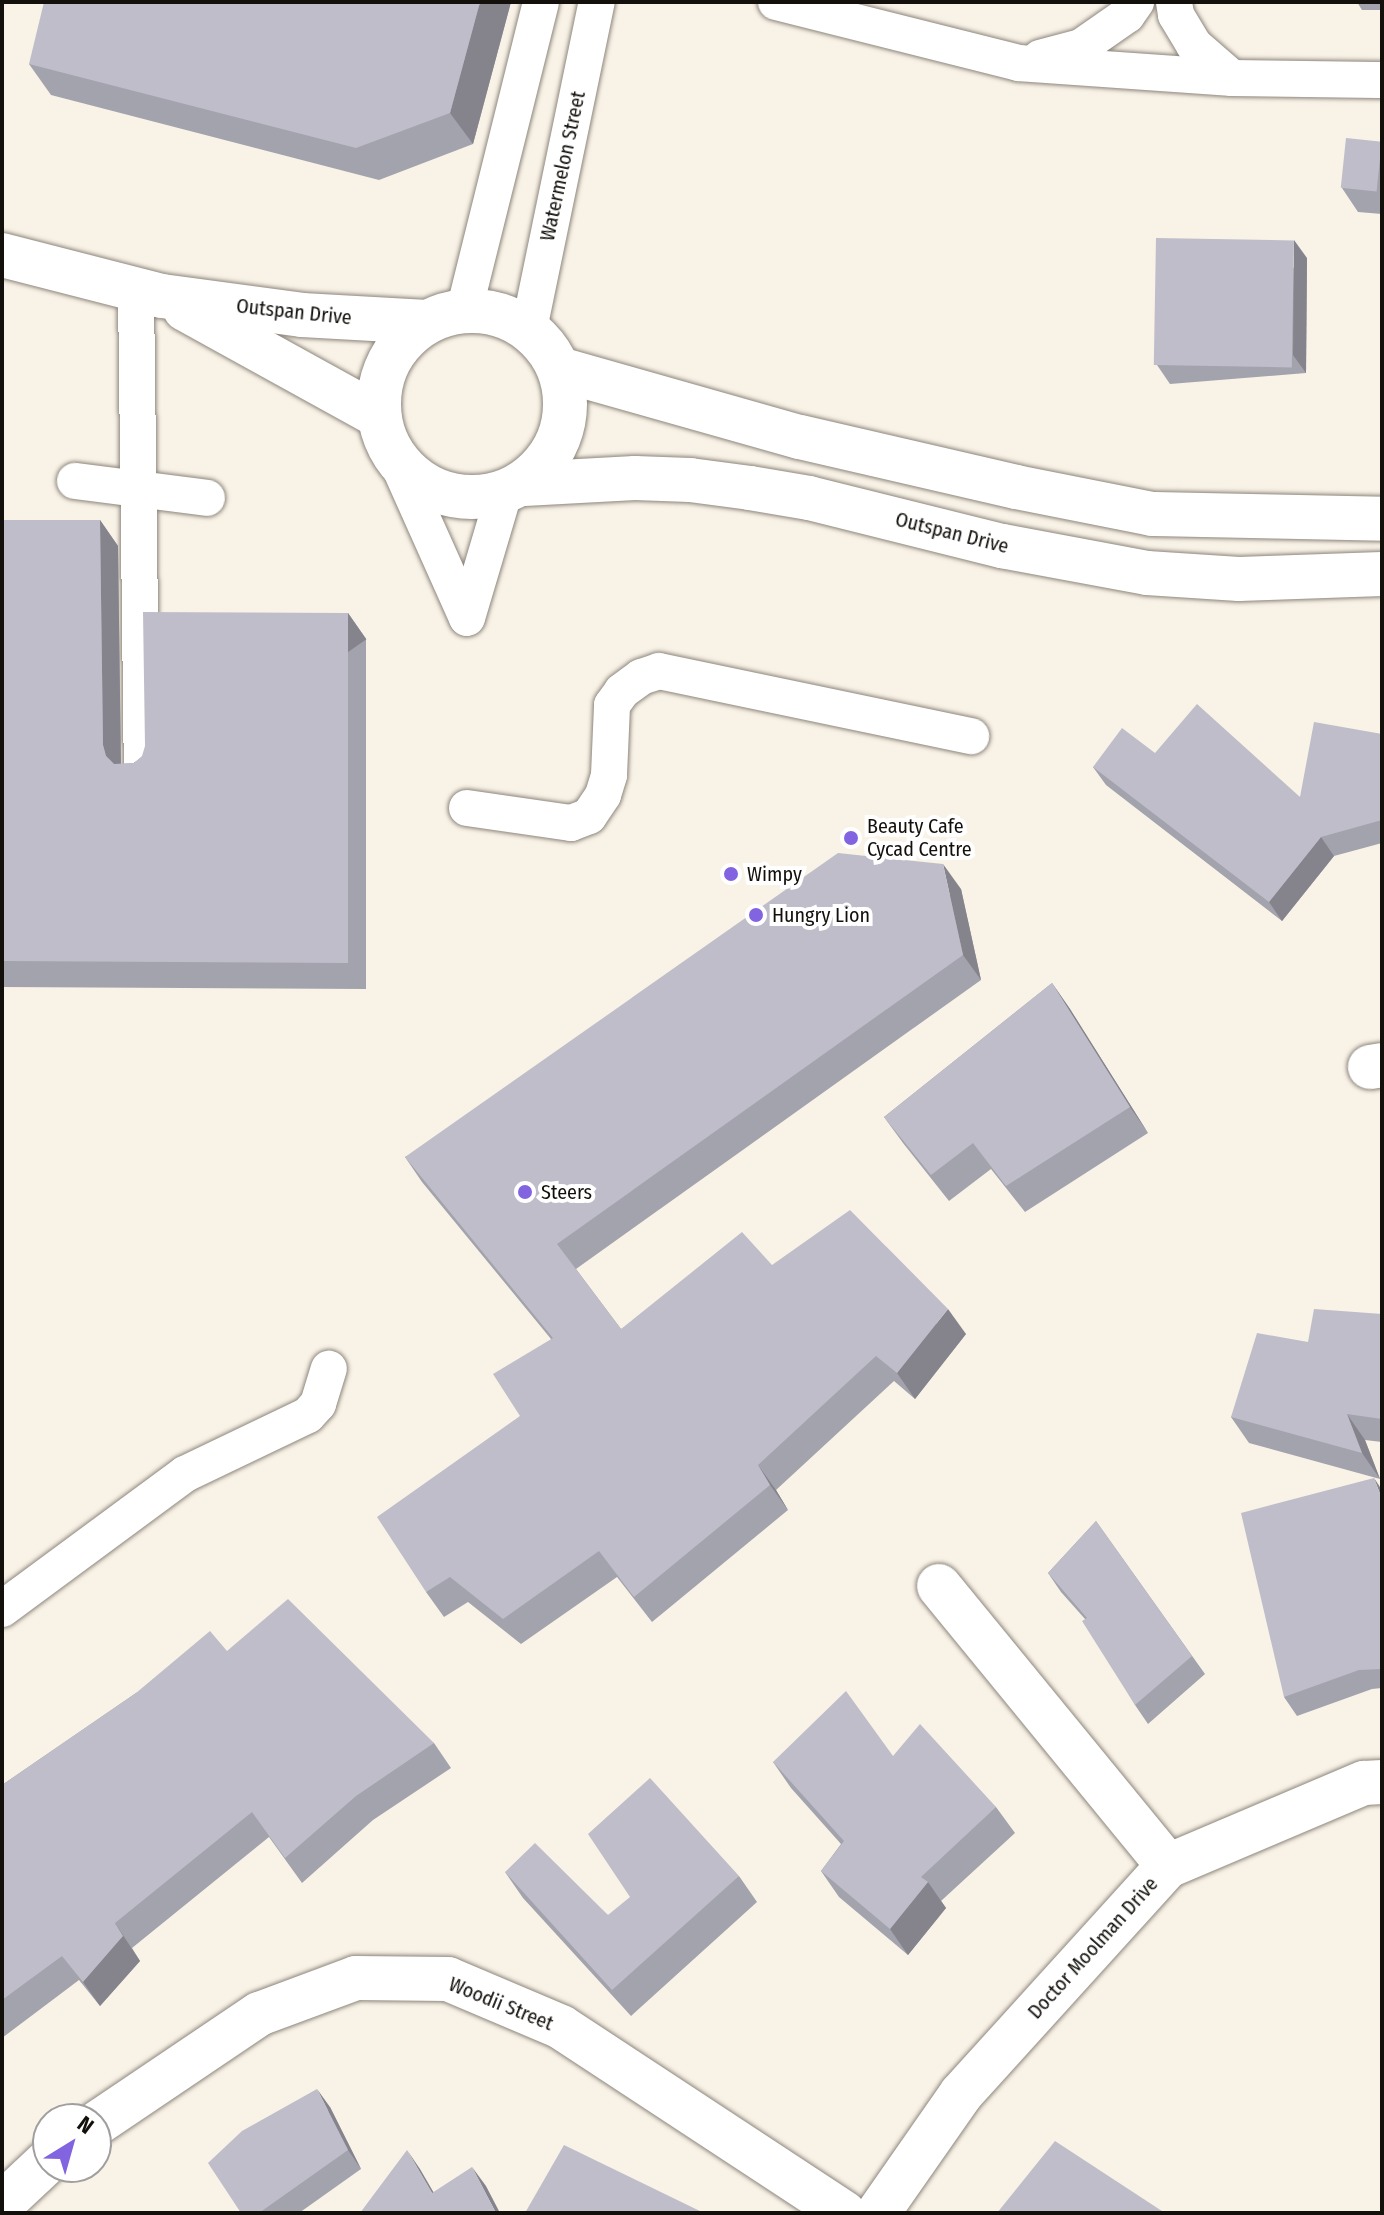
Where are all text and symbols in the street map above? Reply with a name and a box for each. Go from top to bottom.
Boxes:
street label: Watermelon Street [535,89,591,243]
street label: Outspan Drive [235,294,353,330]
street label: Outspan Drive [893,507,1011,559]
place label: Beauty Cafe Cycad Centre [867,814,972,861]
marker: Beauty Cafe Cycad Centre [842,829,860,847]
place label: Wimpy [747,862,802,886]
marker: Wimpy [722,865,740,883]
place label: Hungry Lion [772,903,870,927]
marker: Hungry Lion [747,906,765,924]
place label: Steers [541,1180,592,1204]
marker: Steers [516,1183,534,1201]
street label: Doctor Moolman Drive [1023,1872,1163,2024]
street label: Woodii Street [445,1972,557,2036]
north arrow [32,2103,112,2183]
text: N [72,2110,99,2140]

